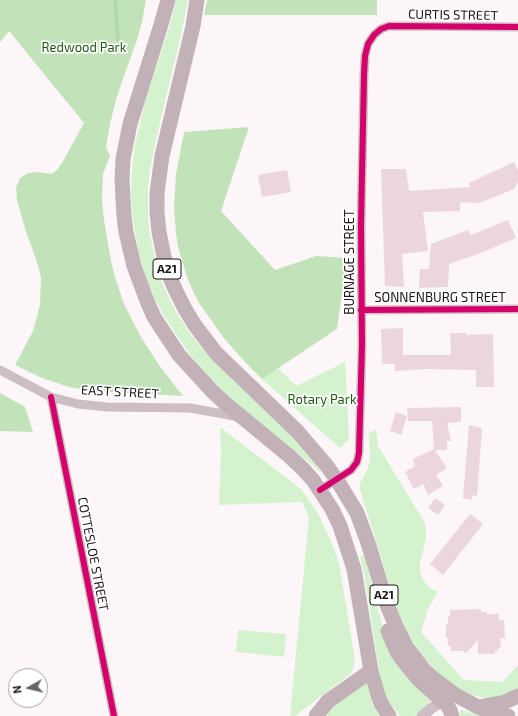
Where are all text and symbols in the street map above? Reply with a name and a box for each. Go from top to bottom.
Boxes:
street label: CURTIS STREET [408,6,498,24]
park label: Redwood Park [42,40,126,56]
street label: BURNAGE STREET [342,209,358,315]
road number: A21 [153,259,181,279]
street label: SONNENBURG STREET [374,290,506,306]
street label: EAST STREET [81,382,159,402]
park label: Rotary Park [287,392,357,408]
street label: COTTESLOE STREET [74,496,112,612]
road number: A21 [370,585,398,605]
north arrow [8,668,48,708]
text: N [10,685,24,694]

